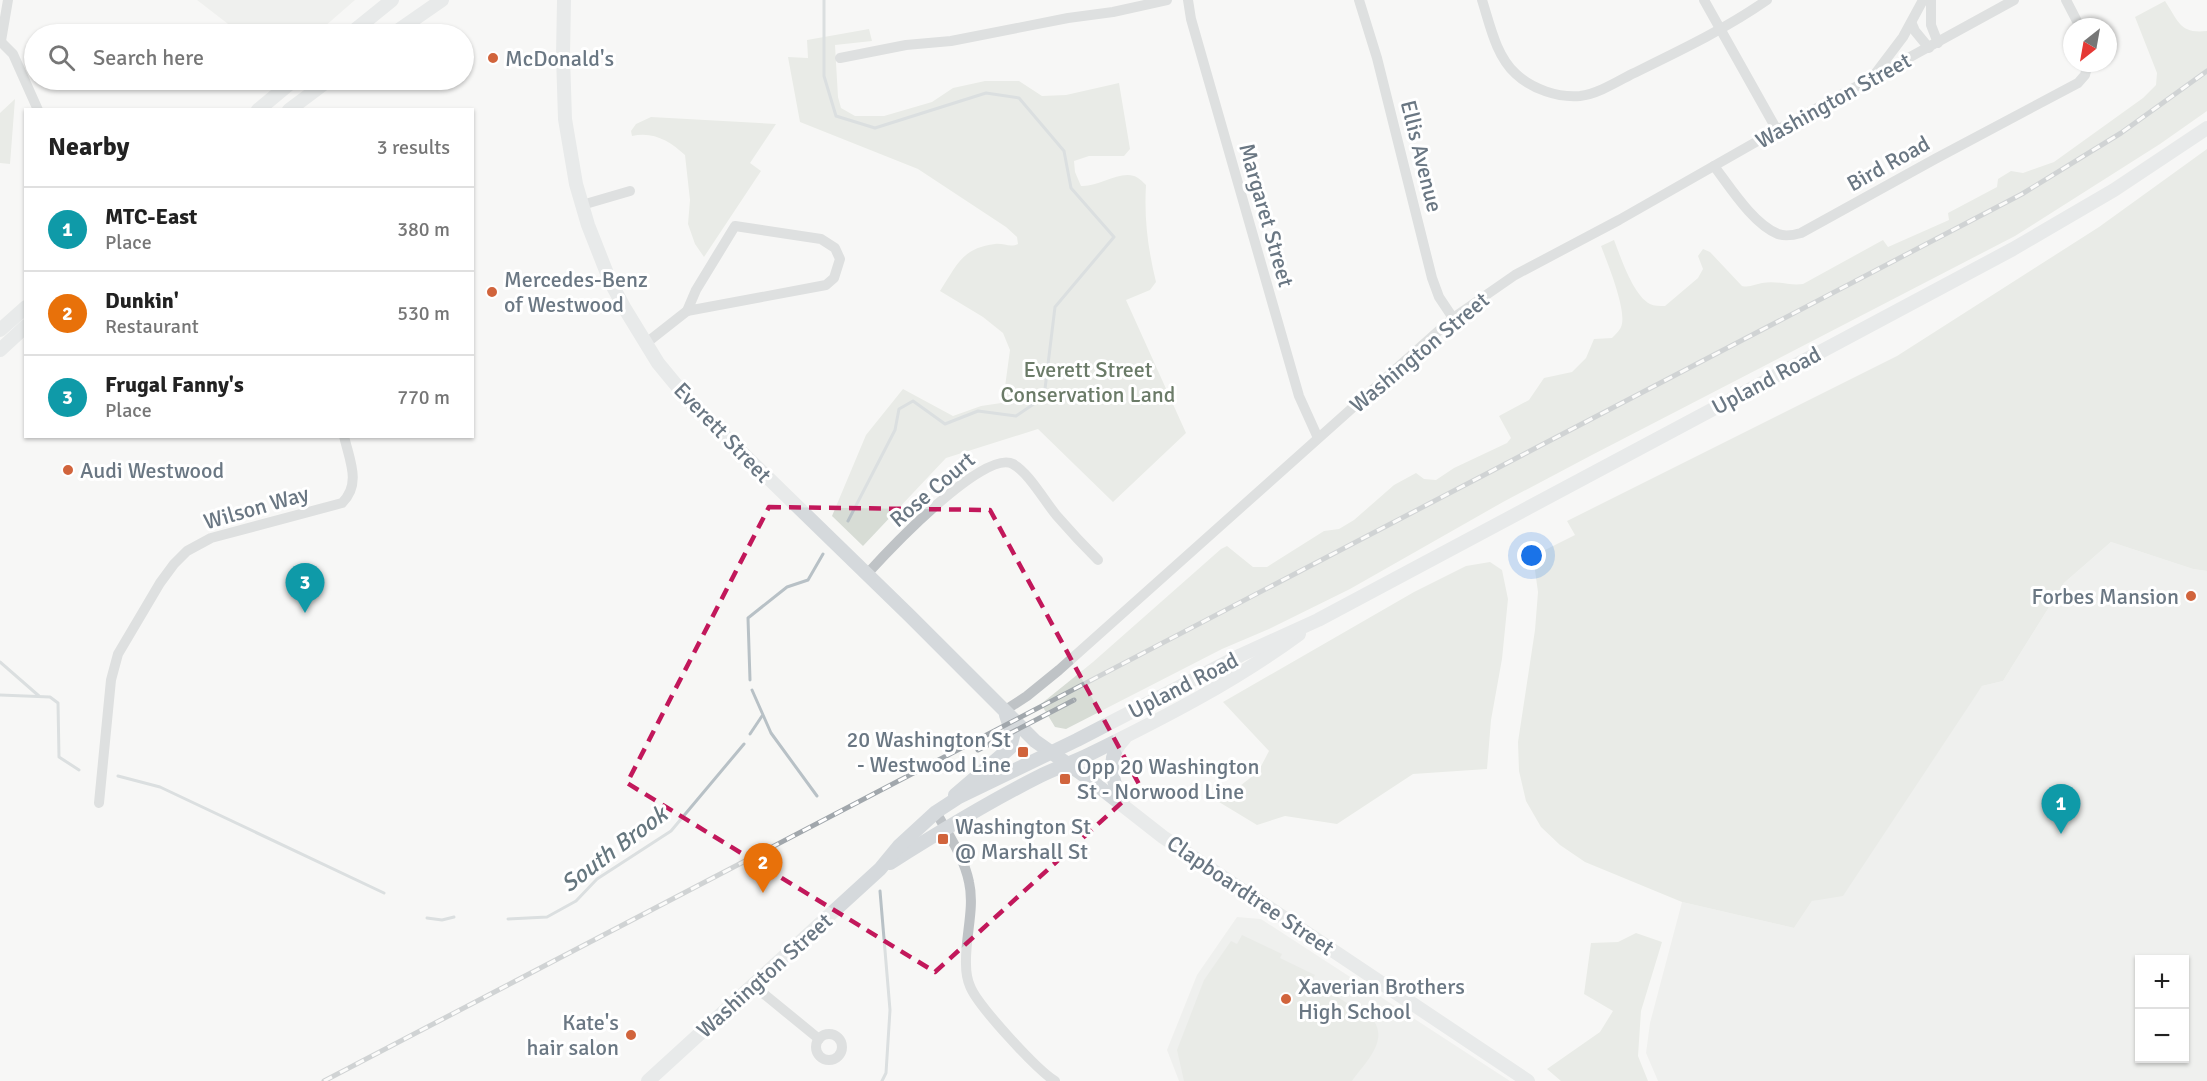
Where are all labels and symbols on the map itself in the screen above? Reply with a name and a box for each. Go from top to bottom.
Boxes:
north arrow [2063,18,2117,72]
place label: McDonald's [505,45,614,72]
street label: Washington Street [1751,46,1916,154]
marker: McDonald's [486,51,500,65]
street label: Ellis Avenue [1395,97,1448,215]
street label: Bird Road [1842,130,1934,197]
street label: Margaret Street [1233,140,1300,290]
place label: Mercedes-Benz of Westwood [504,266,648,318]
marker: Mercedes-Benz of Westwood [485,285,499,299]
street label: Washington Street [1344,286,1495,418]
street label: Upland Road [1707,340,1825,420]
park label: Everett Street Conservation Land [1000,356,1176,408]
street label: Everett Street [668,377,777,488]
street label: Rose Court [884,446,981,533]
place label: Audi Westwood [80,457,224,484]
marker: Audi Westwood [61,463,75,477]
street label: Wilson Way [200,479,312,535]
your location [1517,541,1546,570]
pin: 3 [286,564,324,613]
place label: Forbes Mansion [2032,583,2179,610]
marker: Forbes Mansion [2184,589,2198,603]
street label: Upland Road [1124,646,1243,725]
place label: 20 Washington St - Westwood Line [846,726,1011,778]
marker: 20 Washington St - Westwood Line [1016,745,1030,759]
place label: Opp 20 Washington St - Norwood Line [1077,753,1259,805]
marker: Opp 20 Washington St - Norwood Line [1058,772,1072,786]
pin: 1 [2042,784,2080,834]
water label: South Brook [555,798,675,899]
place label: Washington St @ Marshall St [955,813,1091,865]
street label: Clapboardtree Street [1162,829,1340,962]
marker: Washington St @ Marshall St [936,832,950,846]
pin: 2 [744,844,783,893]
street label: Washington Street [691,907,838,1043]
place label: Xaverian Brothers High School [1298,973,1465,1025]
marker: Xaverian Brothers High School [1279,992,1293,1006]
place label: Kate's hair salon [526,1009,619,1061]
marker: Kate's hair salon [624,1028,638,1042]

